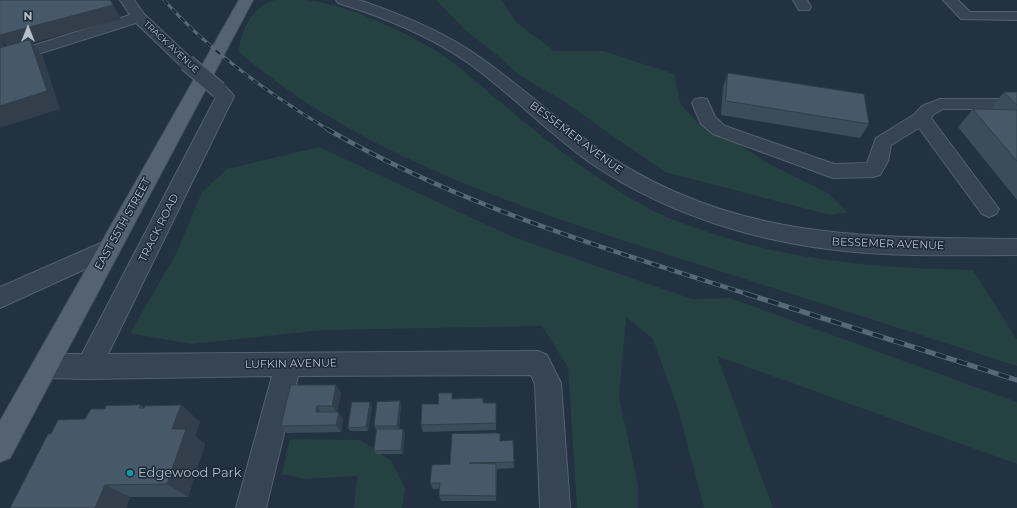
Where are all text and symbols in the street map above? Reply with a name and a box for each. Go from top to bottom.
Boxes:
north arrow [8,8,48,48]
text: N [24,9,32,23]
street label: TRACK AVENUE [141,19,201,75]
street label: BESSEMER AVENUE [527,99,625,177]
street label: EAST 55TH STREET [92,176,154,272]
street label: TRACK ROAD [136,192,182,264]
street label: BESSEMER AVENUE [831,235,945,253]
street label: LUFKIN AVENUE [245,357,337,371]
place label: Edgewood Park [138,465,241,481]
marker: Edgewood Park [125,468,135,478]

